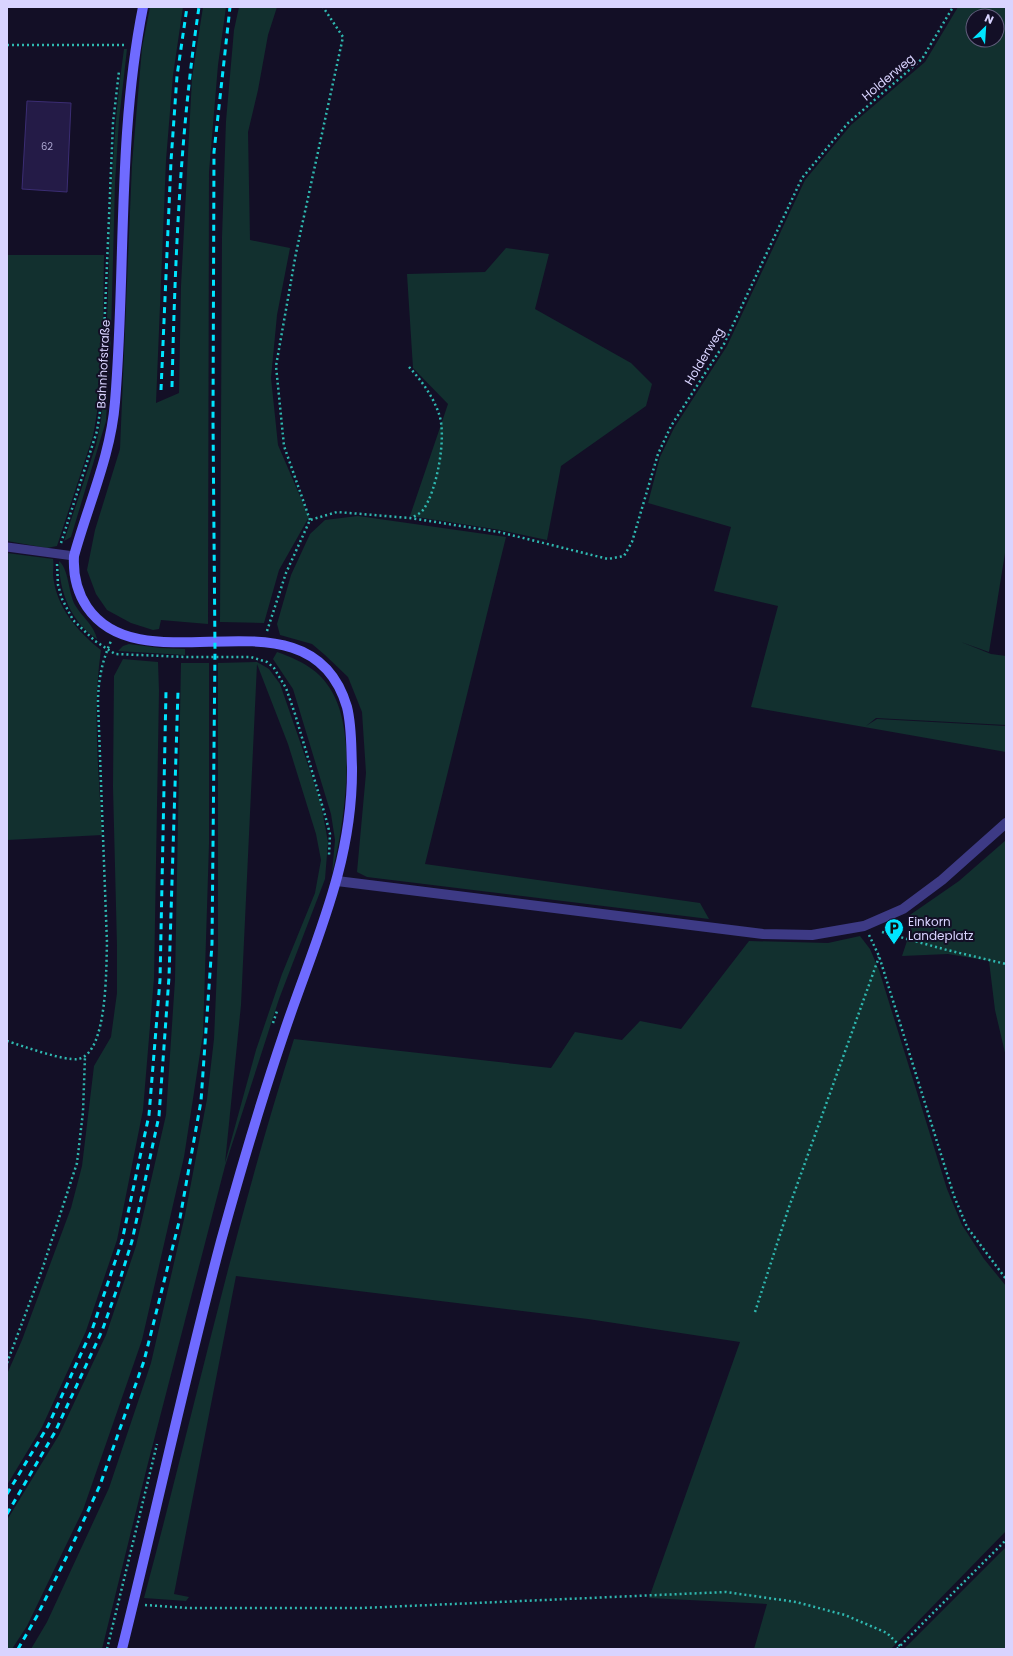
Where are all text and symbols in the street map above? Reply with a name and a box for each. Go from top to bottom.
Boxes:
north arrow [965,8,1005,48]
text: N [982,10,996,28]
street label: Holderweg [858,50,918,104]
house number: 62 [41,139,53,154]
street label: Bahnhofstraße [92,319,114,409]
street label: Holderweg [680,324,728,388]
place label: Einkorn Landeplatz [908,913,974,944]
parking icon: Einkorn Landeplatz [883,917,905,945]

